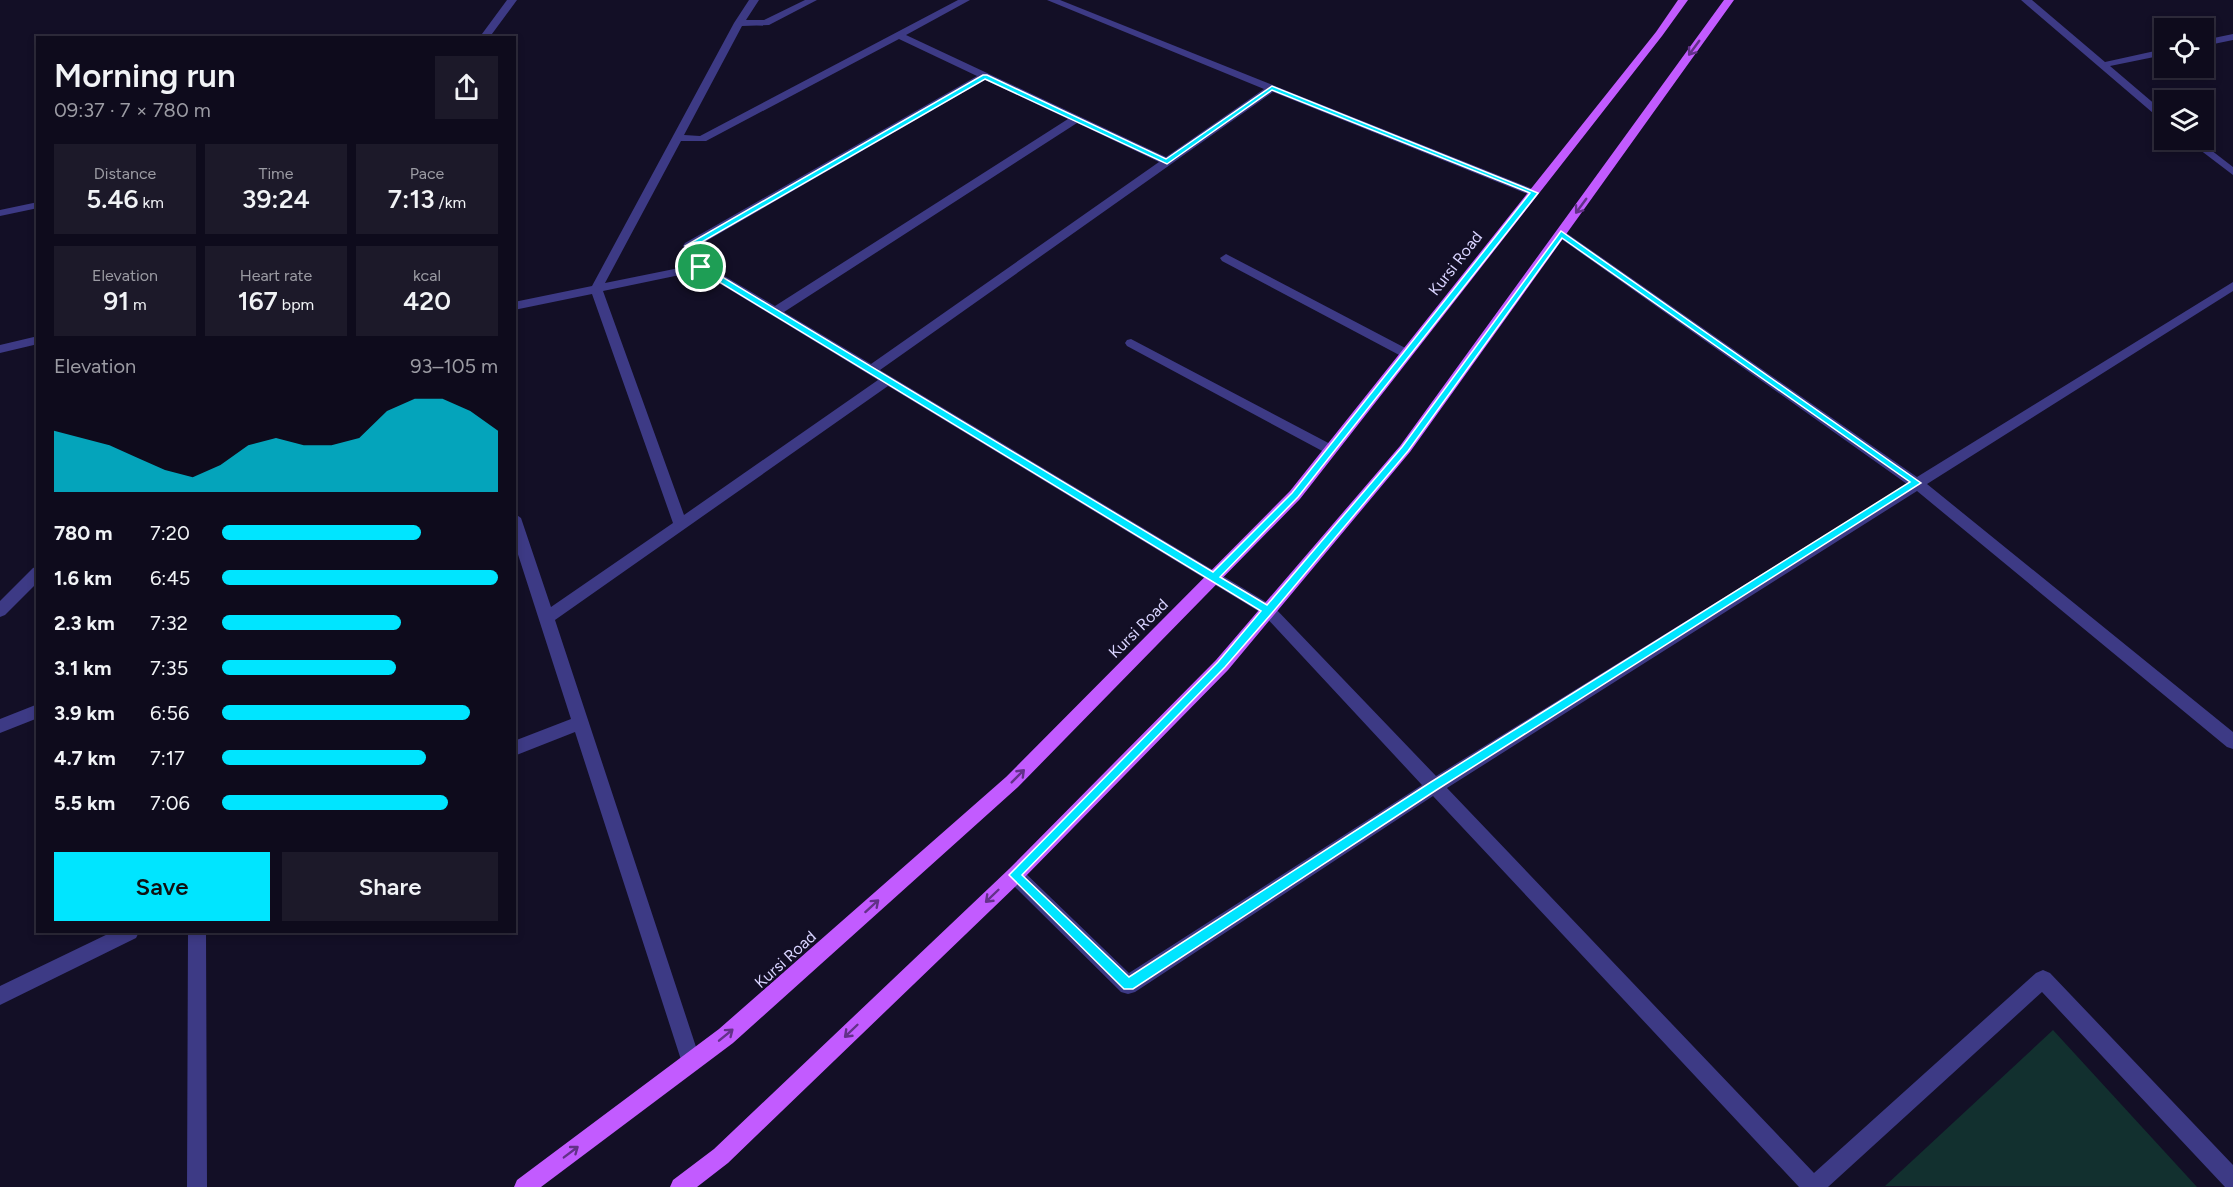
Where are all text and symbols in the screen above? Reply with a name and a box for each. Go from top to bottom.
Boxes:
map controls [2154,18,2214,150]
button: locate [2154,18,2214,78]
one-way arrow [1688,39,1701,55]
text: Morning run [54,56,236,95]
button: share [435,56,498,119]
button: layers [2154,90,2214,150]
text: 09:37 · 7 × 780 m [54,98,211,122]
text: Distance [94,164,156,183]
text: Time [259,164,293,183]
text: Pace [410,164,444,183]
text: 5.46 [86,183,138,215]
text: 39:24 [242,183,310,215]
text: 7:13 [388,183,435,215]
text: km [138,193,164,212]
text: /km [435,193,466,212]
one-way arrow [1575,197,1587,214]
street label: Kursi Road [1425,228,1486,299]
pin [675,241,726,292]
icon: arrive [684,250,717,283]
text: Elevation [92,266,158,285]
text: Heart rate [240,266,312,285]
text: kcal [413,266,441,285]
text: 91 [103,285,129,317]
text: 167 [238,285,278,317]
text: 420 [403,285,451,317]
text: m [129,295,147,314]
text: bpm [278,295,314,314]
text: Elevation [54,354,136,378]
text: 93–105 m [410,354,498,378]
text: 780 m [54,521,113,545]
text: 7:20 [150,521,190,545]
text: 1.6 km [54,566,112,590]
text: 6:45 [150,566,190,590]
street label: Kursi Road [1105,595,1172,662]
text: 2.3 km [54,611,115,635]
text: 7:32 [150,611,188,635]
text: 3.1 km [54,656,111,680]
text: 7:35 [150,656,188,680]
text: 3.9 km [54,701,115,725]
text: 6:56 [150,701,189,725]
text: 4.7 km [54,746,116,770]
text: 7:17 [150,746,185,770]
one-way arrow [1010,768,1025,783]
text: 5.5 km [54,791,115,815]
text: 7:06 [150,791,190,815]
button: Save [54,852,270,921]
button: Share [282,852,498,921]
one-way arrow [985,889,1000,904]
one-way arrow [865,899,880,913]
street label: Kursi Road [751,927,820,992]
one-way arrow [844,1024,859,1038]
one-way arrow [718,1029,734,1042]
one-way arrow [562,1146,578,1158]

